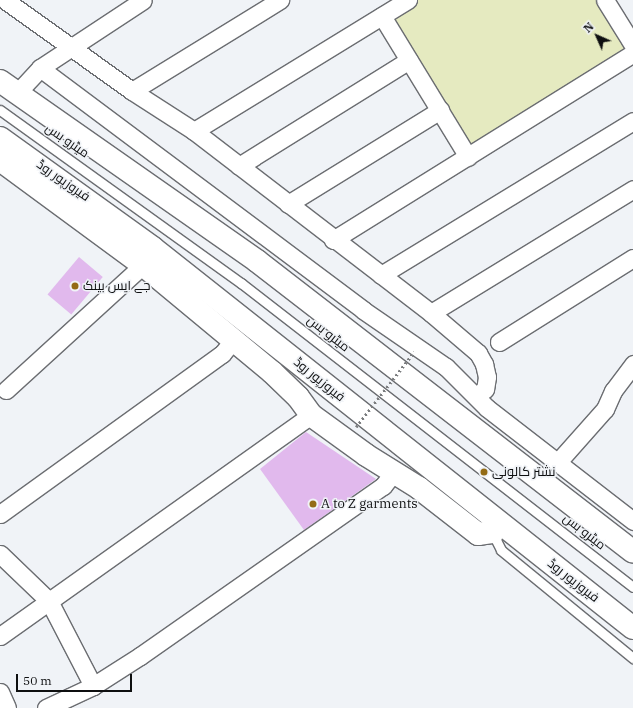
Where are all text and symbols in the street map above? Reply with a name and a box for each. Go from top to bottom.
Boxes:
north arrow [577,16,617,56]
text: N [580,19,597,36]
street label: میٹرو بس [42,120,92,162]
street label: فیروزپور روڈ [33,157,93,205]
place label: جے ایس بینک [83,278,150,294]
marker: جے ایس بینک [70,281,80,291]
street label: میٹرو بس [304,313,352,355]
street label: فیروزپور روڈ [290,355,348,405]
place label: نشتر کالونی [492,464,555,480]
marker: نشتر کالونی [479,467,489,477]
place label: A to Z garments [321,496,418,512]
marker: A to Z garments [308,499,318,509]
street label: میٹرو بس [560,511,608,553]
street label: فیروزپور روڈ [544,556,602,606]
scale bar [18,666,134,692]
text: 50 m [23,673,52,688]

